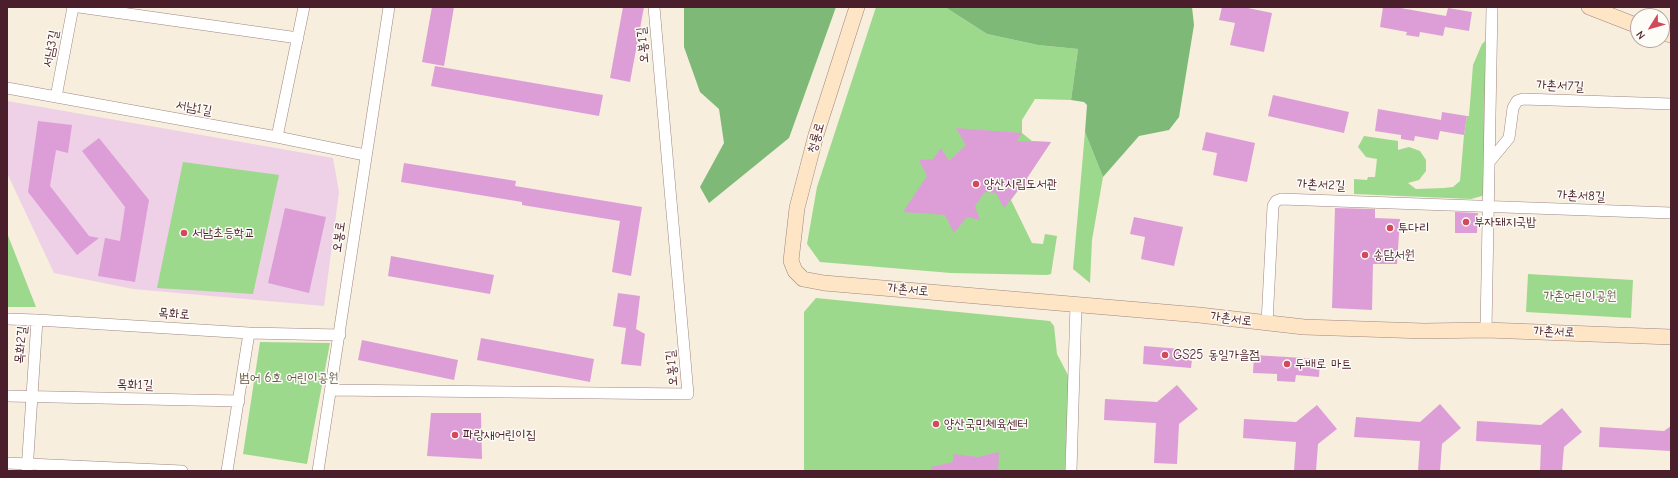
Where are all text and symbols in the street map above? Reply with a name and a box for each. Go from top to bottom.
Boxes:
north arrow [1630,8,1670,48]
street label: 오봉1길 [634,26,652,64]
text: N [1633,28,1648,42]
street label: 서남3길 [40,29,62,69]
street label: 가촌서7길 [1536,77,1584,95]
street label: 서남1길 [175,97,213,119]
street label: 청룡로 [804,121,828,155]
place label: 양산시립도서관 [984,176,1057,192]
street label: 가촌서2길 [1296,176,1346,194]
marker: 양산시립도서관 [971,179,981,189]
street label: 가촌서8길 [1556,187,1606,205]
place label: 부자돼지국밥 [1474,214,1537,230]
marker: 부자돼지국밥 [1461,217,1471,227]
street label: 오봉로 [329,220,349,254]
place label: 투다리 [1398,220,1429,236]
marker: 투다리 [1385,223,1395,233]
place label: 서남초등학교 [192,225,255,241]
marker: 서남초등학교 [179,228,189,238]
place label: 송담서원 [1373,247,1415,263]
marker: 송담서원 [1360,250,1370,260]
street label: 가촌서로 [886,280,930,300]
park label: 가촌어린이공원 [1543,288,1617,304]
street label: 목화로 [158,305,190,323]
street label: 가촌서로 [1209,309,1253,329]
street label: 가촌서로 [1533,323,1575,341]
street label: 목화2길 [12,325,30,365]
place label: GS25 동일가을점 [1173,347,1260,363]
street label: 오봉1길 [663,349,681,387]
marker: GS25 동일가을점 [1160,350,1170,360]
place label: 두배로 마트 [1295,356,1352,372]
marker: 두배로 마트 [1282,359,1292,369]
park label: 범어 6호 어린이공원 [239,370,339,386]
street label: 목화1길 [117,377,153,393]
place label: 양산국민체육센터 [944,416,1028,432]
marker: 양산국민체육센터 [931,419,941,429]
place label: 파랑새어린이집 [463,427,536,443]
marker: 파랑새어린이집 [450,430,460,440]

